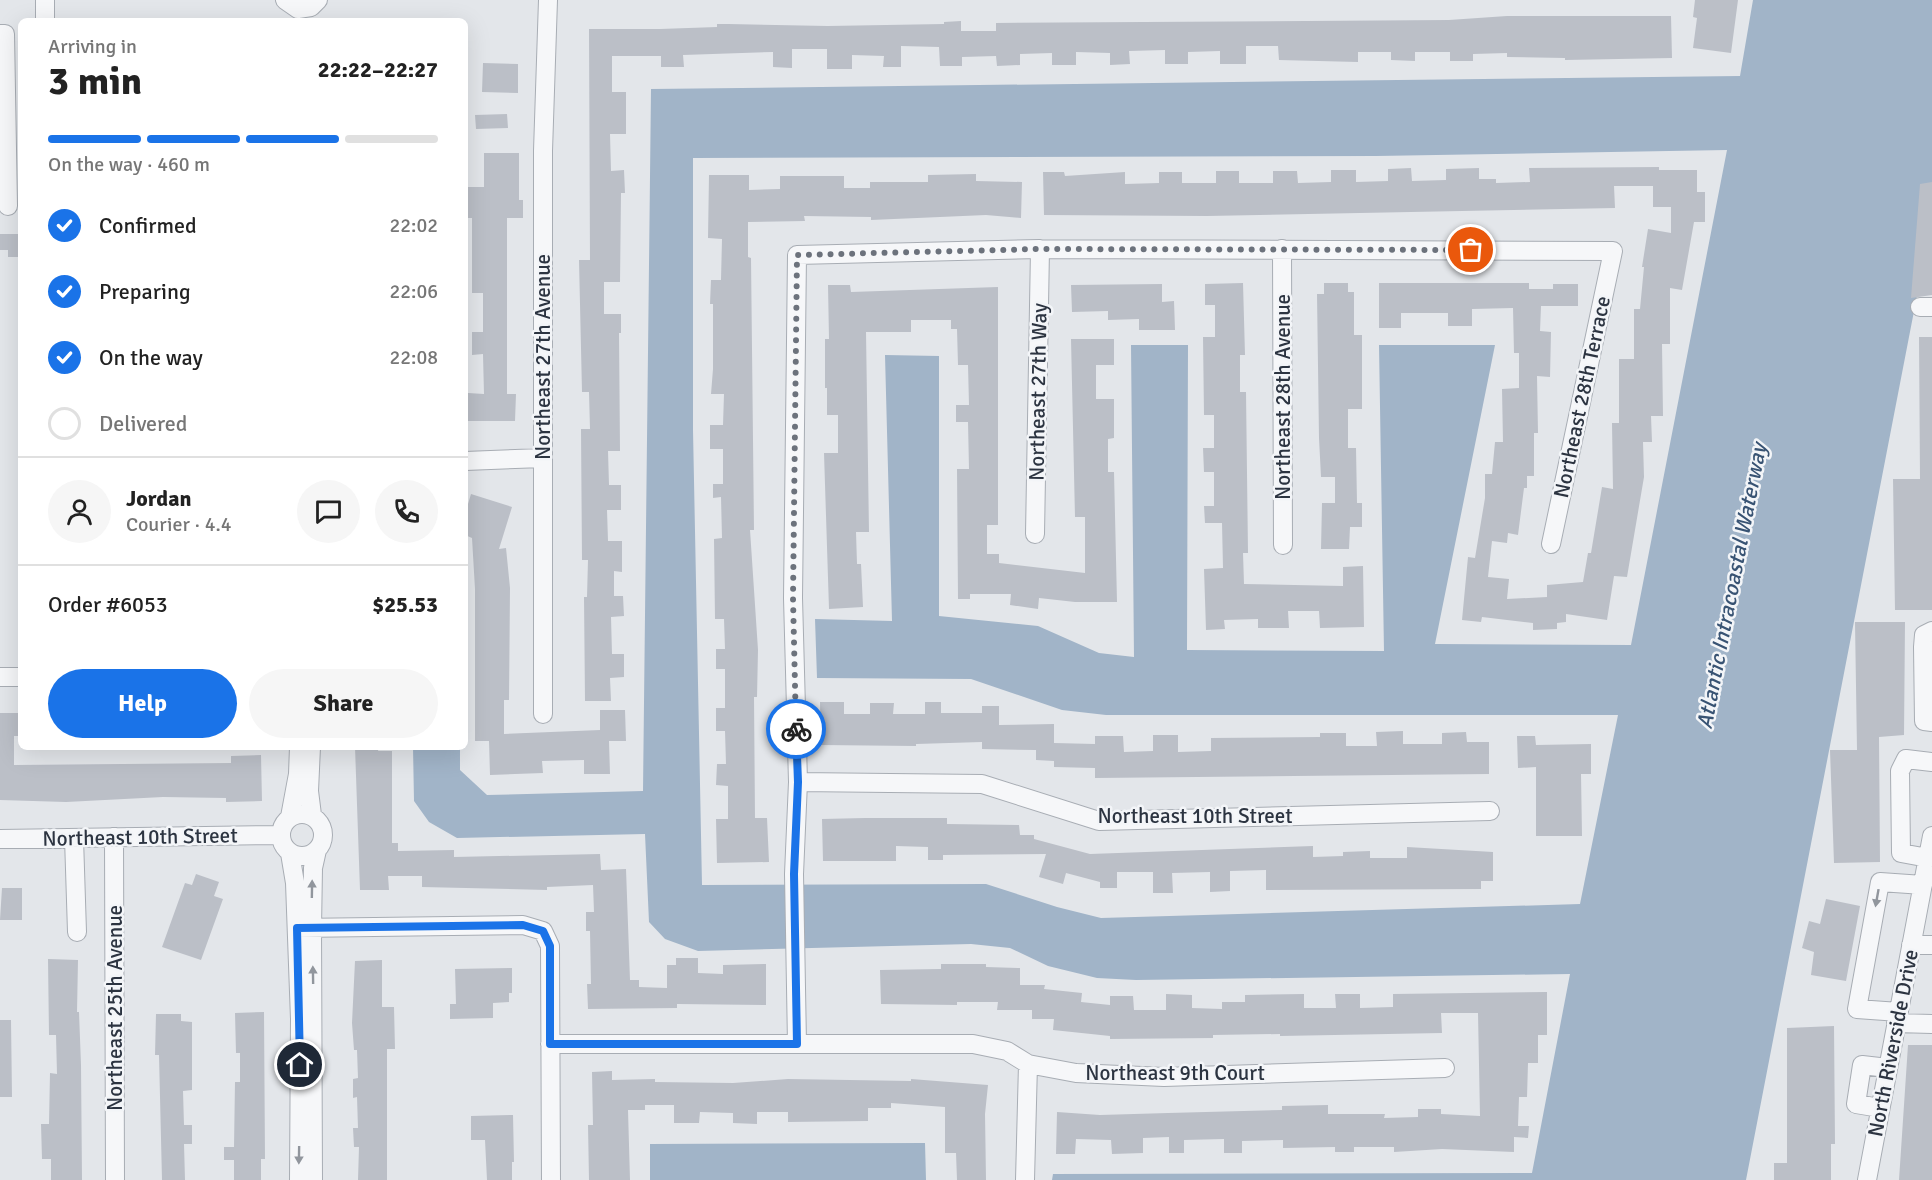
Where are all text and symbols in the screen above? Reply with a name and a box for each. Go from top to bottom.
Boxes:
text: Arriving in [48,34,137,59]
text: 22:22–22:27 [318,56,438,83]
text: 3 min [48,57,142,105]
text: On the way · 460 m [48,152,210,177]
icon: check [48,209,81,242]
text: Confirmed [99,212,197,239]
text: 22:02 [389,213,438,238]
pin [1445,224,1496,275]
icon: bag [1454,233,1487,266]
street label: Northeast 27th Avenue [530,254,556,460]
icon: check [48,275,81,308]
text: Preparing [99,278,191,305]
text: 22:06 [389,279,438,304]
street label: Northeast 28th Avenue [1270,294,1296,500]
street label: Northeast 28th Terrace [1548,294,1616,500]
street label: Northeast 27th Way [1023,303,1053,481]
icon: check [48,341,81,374]
text: On the way [99,344,203,371]
text: 22:08 [389,345,438,370]
text: Delivered [99,410,187,437]
water label: Atlantic Intracoastal Waterway [1691,439,1773,731]
button: person [48,480,111,543]
button: chat [297,480,360,543]
button: phone [375,480,438,543]
text: Jordan [126,485,192,512]
text: Courier · 4.4 [126,512,232,537]
text: Order #6053 [48,591,168,618]
text: $25.53 [372,591,438,618]
button: Help [48,669,237,738]
button: Share [249,669,438,738]
courier [766,699,826,759]
icon: bike [780,713,813,746]
street label: Northeast 10th Street [1097,803,1293,829]
street label: Northeast 10th Street [42,822,238,852]
one-way arrow [308,879,317,898]
one-way arrow [1873,888,1882,907]
street label: Northeast 25th Avenue [102,905,128,1111]
street label: North Riverside Drive [1862,947,1924,1139]
one-way arrow [308,965,317,984]
pin [274,1039,325,1090]
icon: home [283,1048,316,1081]
street label: Northeast 9th Court [1085,1060,1265,1086]
one-way arrow [294,1145,304,1164]

